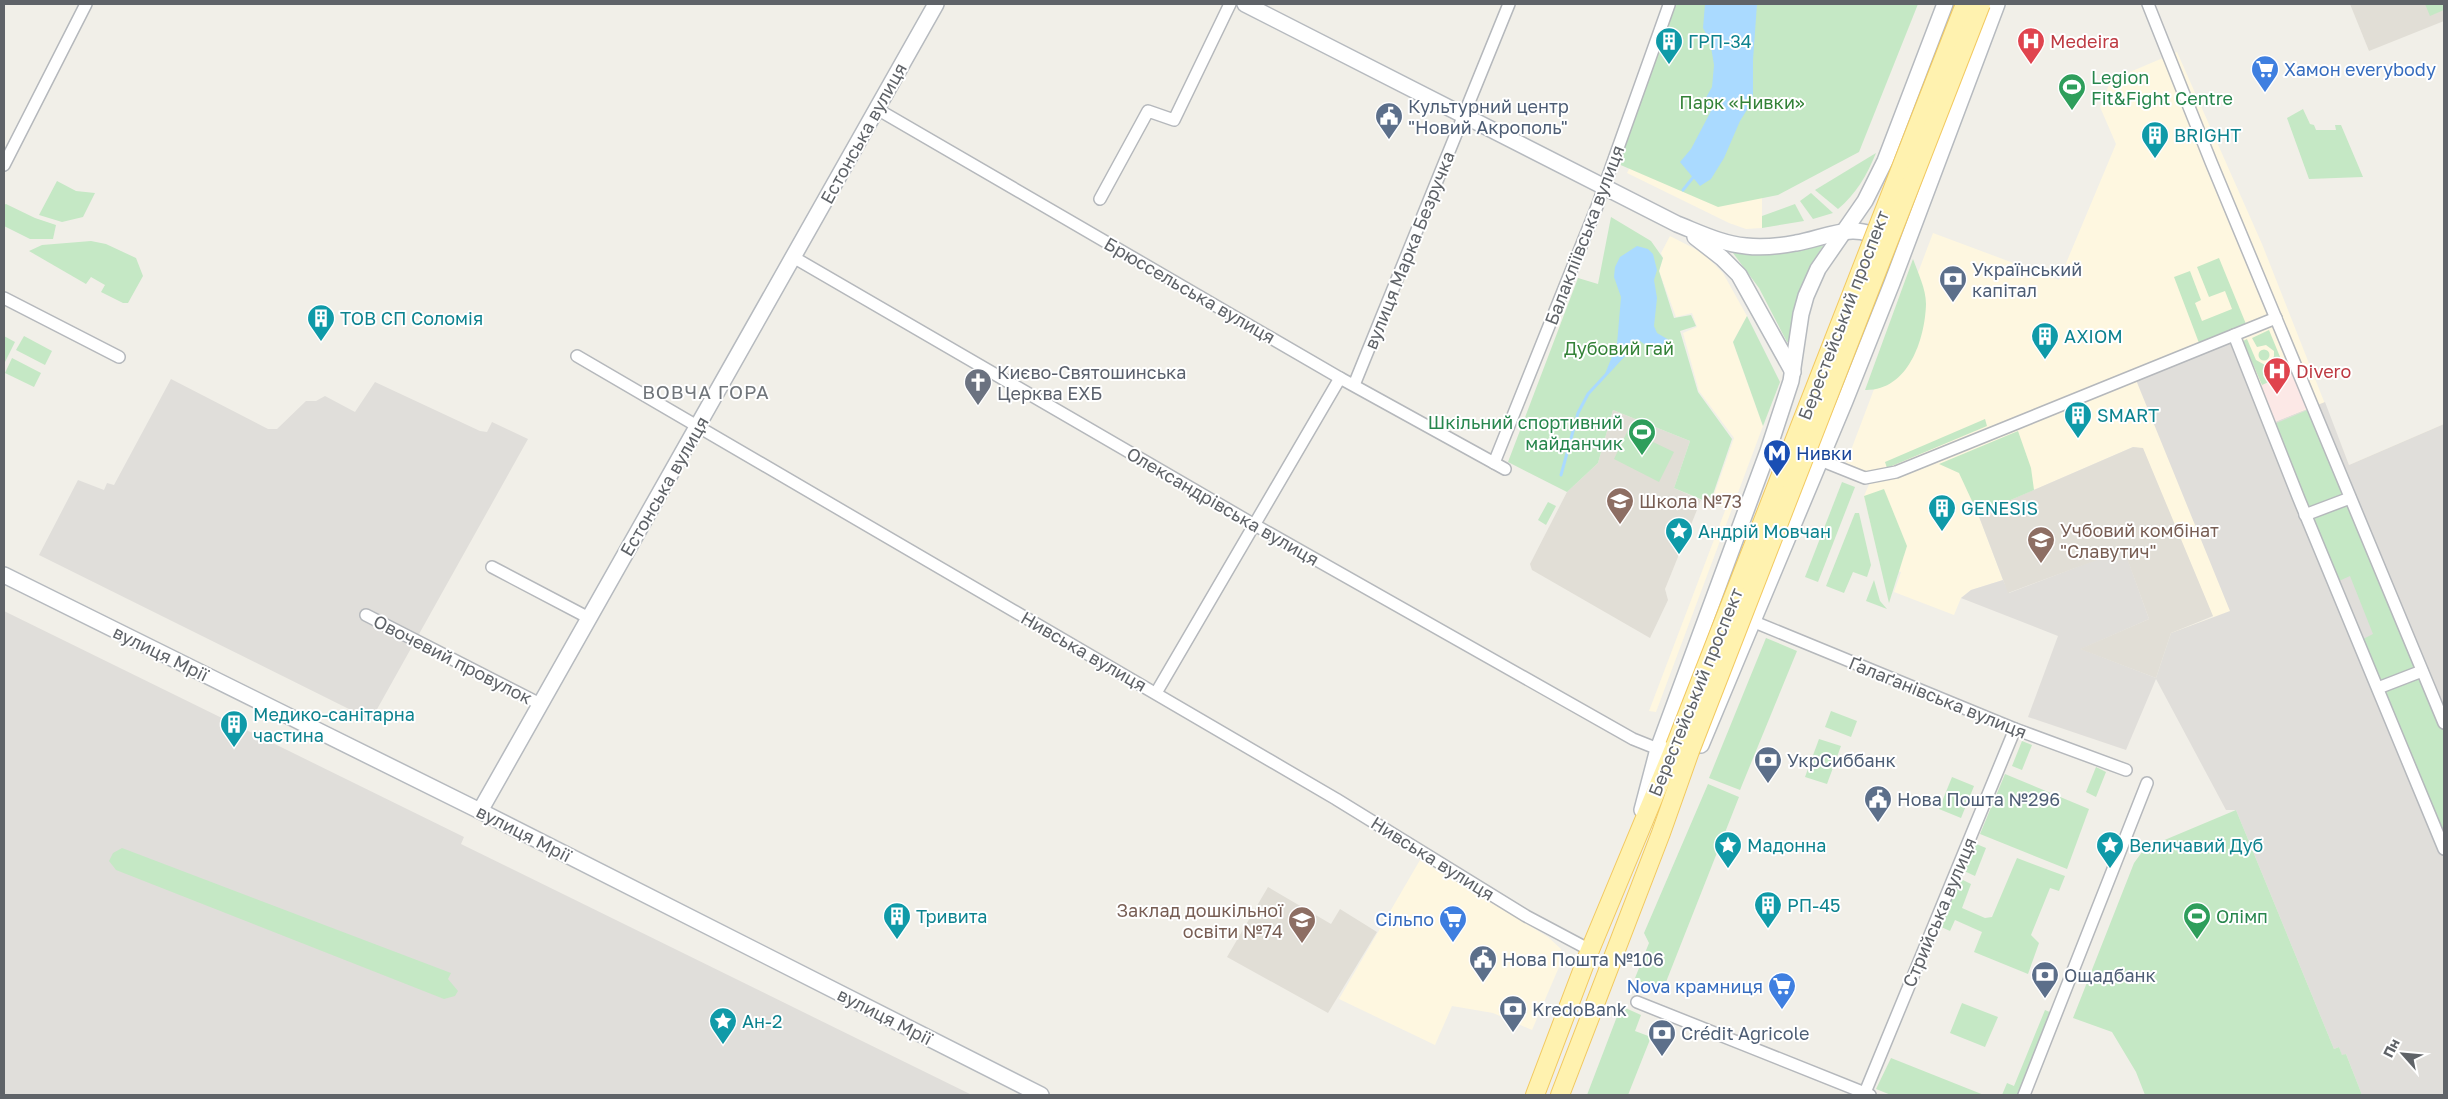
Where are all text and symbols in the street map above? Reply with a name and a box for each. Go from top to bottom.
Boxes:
building icon: ГРП-34 [1654,26,1684,65]
hospital icon: Medeira [2016,26,2046,65]
place label: ГРП-34 [1688,30,1752,52]
place label: Medeira [2050,30,2119,52]
supermarket icon: Хамон everybody [2250,54,2280,93]
place label: Хамон everybody [2284,58,2436,80]
street label: Естонська вулиця [815,59,911,207]
place label: Legion Fit&Fight Centre [2091,66,2233,109]
sports icon: Legion Fit&Fight Centre [2057,72,2087,111]
park label: Парк «Нивки» [1679,91,1805,113]
place label: Культурний центр "Новий Акрополь" [1408,95,1569,138]
public building icon: Культурний центр "Новий Акрополь" [1374,101,1404,140]
building icon: BRIGHT [2140,120,2170,159]
place label: BRIGHT [2174,124,2241,146]
street label: Балакліївська вулиця [1540,142,1628,328]
street label: вулиця Марка Безручка [1359,148,1459,352]
street label: Берестейський проспект [1793,207,1893,423]
street label: Брюссельська вулиця [1101,232,1279,348]
place label: Український капітал [1972,258,2082,301]
bank icon: Український капітал [1938,264,1968,303]
building icon: ТОВ СП Соломія [306,303,336,342]
place label: ТОВ СП Соломія [340,307,483,329]
building icon: AXIOM [2030,321,2060,360]
place label: AXIOM [2064,325,2123,347]
park label: Дубовий гай [1564,337,1674,359]
hospital icon: Divero [2262,356,2292,395]
place label: Divero [2296,360,2351,382]
place label: Києво-Святошинська Церква ЕХБ [997,361,1186,404]
church icon: Києво-Святошинська Церква ЕХБ [963,367,993,406]
district label: ВОВЧА ГОРА [642,380,770,403]
building icon: SMART [2063,400,2093,439]
place label: SMART [2097,404,2159,426]
place label: Шкільний спортивний майданчик [1428,411,1623,454]
street label: Естонська вулиця [615,412,713,560]
sports icon: Шкільний спортивний майданчик [1627,417,1657,456]
metro station icon: Нивки [1762,438,1792,477]
street label: Олександрівська вулиця [1123,442,1323,570]
place label: Нивки [1796,442,1852,464]
school or university icon: Школа №73 [1605,486,1635,525]
place label: Школа №73 [1639,490,1742,512]
building icon: GENESIS [1927,493,1957,532]
place label: GENESIS [1961,497,2038,519]
place icon: Андрій Мовчан [1664,516,1694,555]
place label: Учбовий комбінат "Славутич" [2060,519,2219,562]
place label: Андрій Мовчан [1698,520,1831,542]
school or university icon: Учбовий комбінат "Славутич" [2026,525,2056,564]
street label: Берестейський проспект [1643,584,1747,799]
street label: Нивська вулиця [1017,606,1151,696]
street label: Овочевий провулок [370,609,536,709]
street label: вулиця Мрії [110,620,213,686]
street label: Ґалаґанівська вулиця [1846,651,2030,743]
place label: Медико-санітарна частина [253,703,415,746]
building icon: Медико-санітарна частина [219,709,249,748]
bank icon: УкрСиббанк [1753,745,1783,784]
place label: УкрСиббанк [1787,749,1896,771]
public building icon: Нова Пошта №296 [1863,784,1893,823]
place label: Нова Пошта №296 [1897,788,2060,810]
street label: вулиця Мрії [473,800,576,867]
street label: Нивська вулиця [1367,811,1499,905]
place icon: Мадонна [1713,830,1743,869]
place icon: Величавий Дуб [2095,830,2125,869]
place label: Мадонна [1747,834,1826,856]
street label: Стрийська вулиця [1897,834,1981,990]
place label: Величавий Дуб [2129,834,2263,856]
building icon: РП-45 [1753,890,1783,929]
place label: РП-45 [1787,894,1841,916]
place label: Заклад дошкільної освіти №74 [1116,899,1284,942]
building icon: Тривита [882,901,912,940]
sports icon: Олімп [2182,901,2212,940]
supermarket icon: Сільпо [1438,904,1468,943]
place label: Тривита [916,905,987,927]
school or university icon: Заклад дошкільної освіти №74 [1287,905,1317,944]
place label: Олімп [2216,905,2268,927]
place label: Сільпо [1375,908,1434,930]
public building icon: Нова Пошта №106 [1468,944,1498,983]
place label: Нова Пошта №106 [1502,948,1664,970]
bank icon: Ощадбанк [2030,960,2060,999]
place label: Ощадбанк [2064,964,2156,986]
supermarket icon: Nova крамниця [1767,971,1797,1010]
place label: Nova крамниця [1627,975,1763,997]
street label: вулиця Мрії [834,983,937,1050]
bank icon: KredoBank [1498,994,1528,1033]
place label: KredoBank [1532,998,1627,1020]
place icon: Ан-2 [708,1006,738,1045]
place label: Ан-2 [742,1010,782,1032]
bank icon: Crédit Agricole [1647,1018,1677,1057]
place label: Crédit Agricole [1681,1022,1810,1044]
north arrow [2378,1029,2428,1079]
text: Пн [2379,1036,2403,1060]

